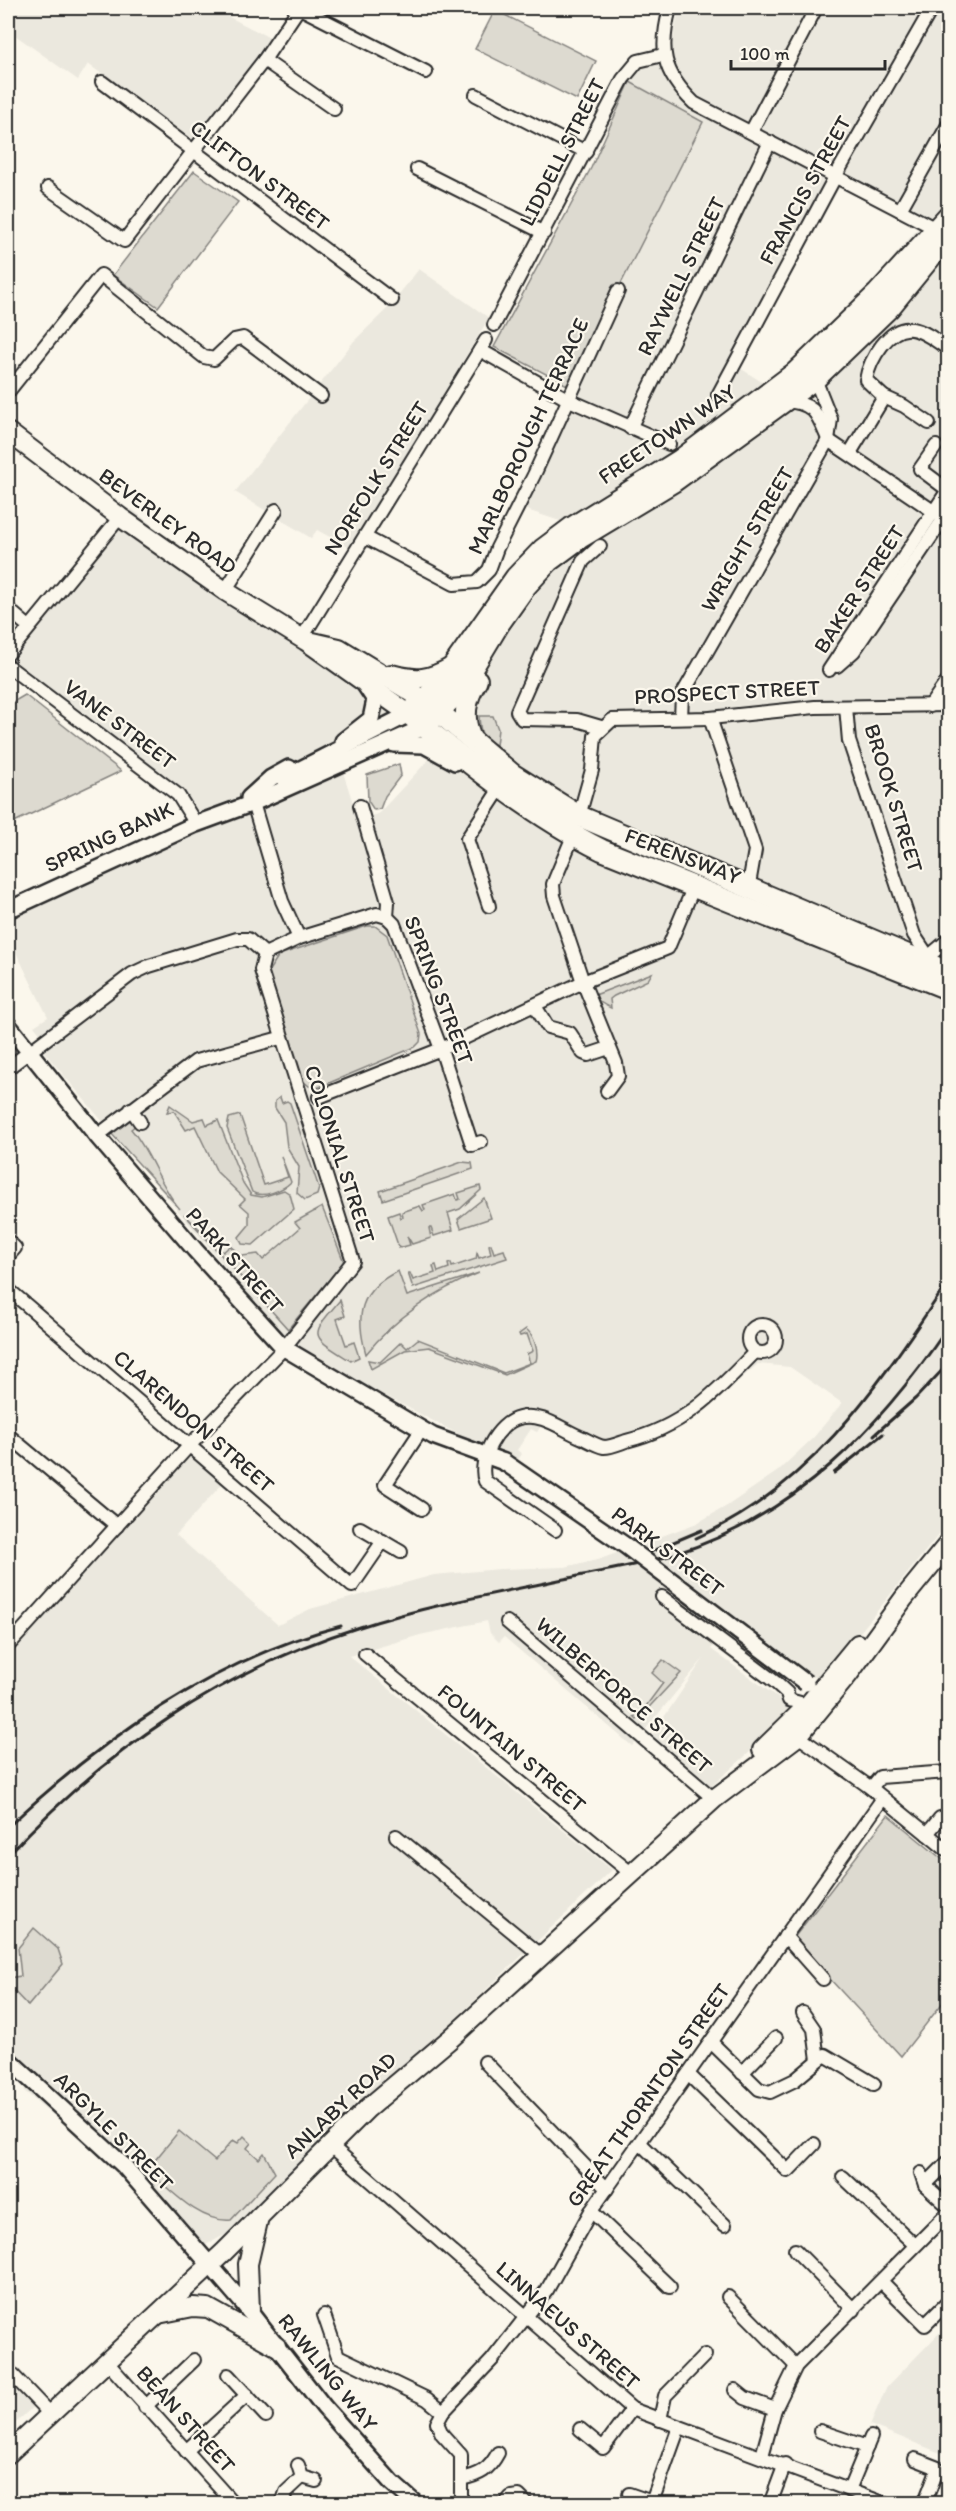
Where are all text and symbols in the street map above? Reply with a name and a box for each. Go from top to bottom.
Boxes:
scale bar [731,33,886,71]
text: 100 m [740,43,790,65]
street label: LIDDELL STREET [513,73,611,230]
street label: FRANCIS STREET [753,110,857,269]
street label: CLIFTON STREET [185,114,336,237]
street label: RAYWELL STREET [631,192,731,360]
street label: MARLBOROUGH TERRACE [461,314,595,558]
street label: FREETOWN WAY [593,378,741,490]
street label: NORFOLK STREET [318,395,435,560]
street label: WRIGHT STREET [694,461,800,617]
street label: BEVERLEY ROAD [94,462,242,580]
street label: BAKER STREET [807,519,911,658]
street label: VANE STREET [59,673,182,775]
street label: PROSPECT STREET [633,674,821,710]
street label: BROOK STREET [859,721,930,876]
street label: SPRING BANK [40,795,178,879]
street label: FERENSWAY [621,822,745,891]
street label: SPRING STREET [398,912,480,1069]
street label: COLONIAL STREET [299,1062,382,1247]
street label: PARK STREET [180,1201,290,1319]
street label: CLARENDON STREET [108,1344,281,1499]
street label: PARK STREET [607,1500,730,1602]
street label: WILBERFORCE STREET [530,1611,718,1779]
street label: FOUNTAIN STREET [432,1678,592,1818]
street label: GREAT THORNTON STREET [560,1977,736,2212]
street label: ANLABY ROAD [278,2046,402,2164]
street label: ARGYLE STREET [49,2066,180,2197]
street label: LINNAEUS STREET [490,2255,646,2395]
street label: RAWLING WAY [272,2308,384,2437]
street label: BEAN STREET [131,2360,242,2479]

